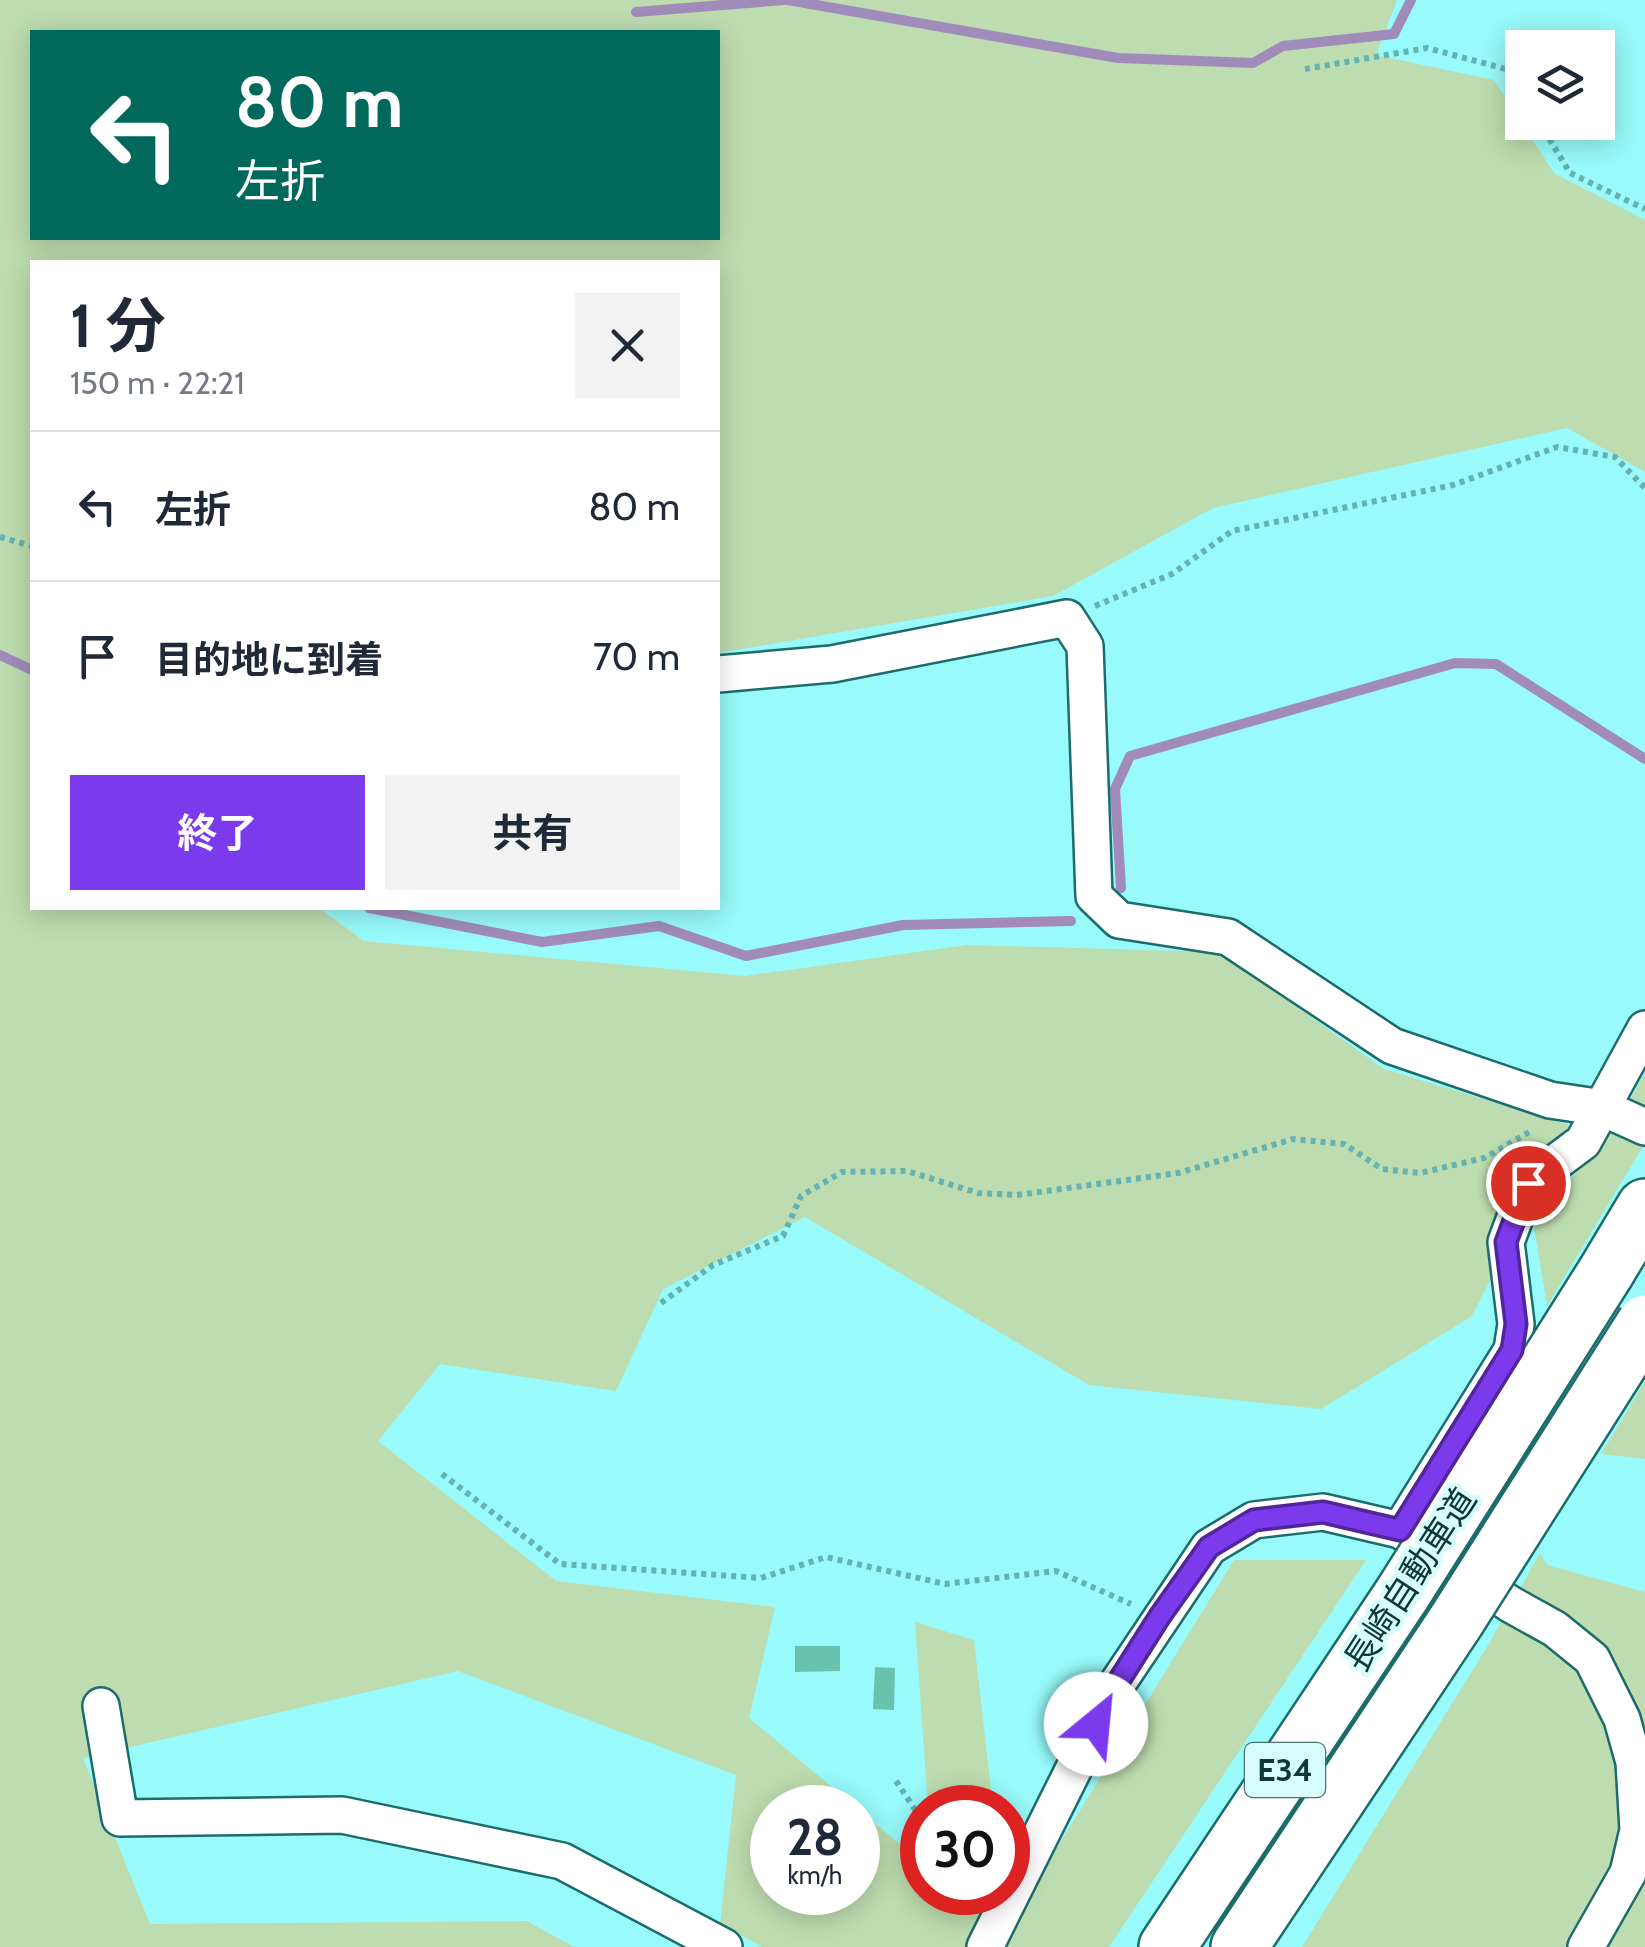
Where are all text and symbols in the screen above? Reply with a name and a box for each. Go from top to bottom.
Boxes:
map controls [1505,30,1615,140]
button: layers [1505,30,1615,140]
text: 80 m [235,59,403,145]
icon: left [70,70,200,200]
text: 左折 [235,154,325,208]
text: 1 分 [70,289,166,362]
button: close [575,293,680,398]
text: 150 m · 22:21 [70,363,245,402]
icon: left [70,479,125,534]
text: 80 m [589,483,680,530]
text: 左折 [155,486,231,533]
icon: arrive [70,629,125,684]
text: 70 m [593,633,680,680]
text: 目的地に到着 [155,636,383,683]
button: 終了 [70,775,365,890]
button: 共有 [385,775,680,890]
pin [1486,1141,1571,1226]
icon: arrive [1501,1156,1556,1211]
street label: 長崎自動車道 [1334,1480,1485,1680]
position arrow [1044,1672,1148,1776]
road number: E34 [1245,1743,1325,1797]
speed limit sign: 30 [900,1785,1030,1915]
text: 28 [787,1807,843,1868]
text: km/h [788,1860,842,1890]

